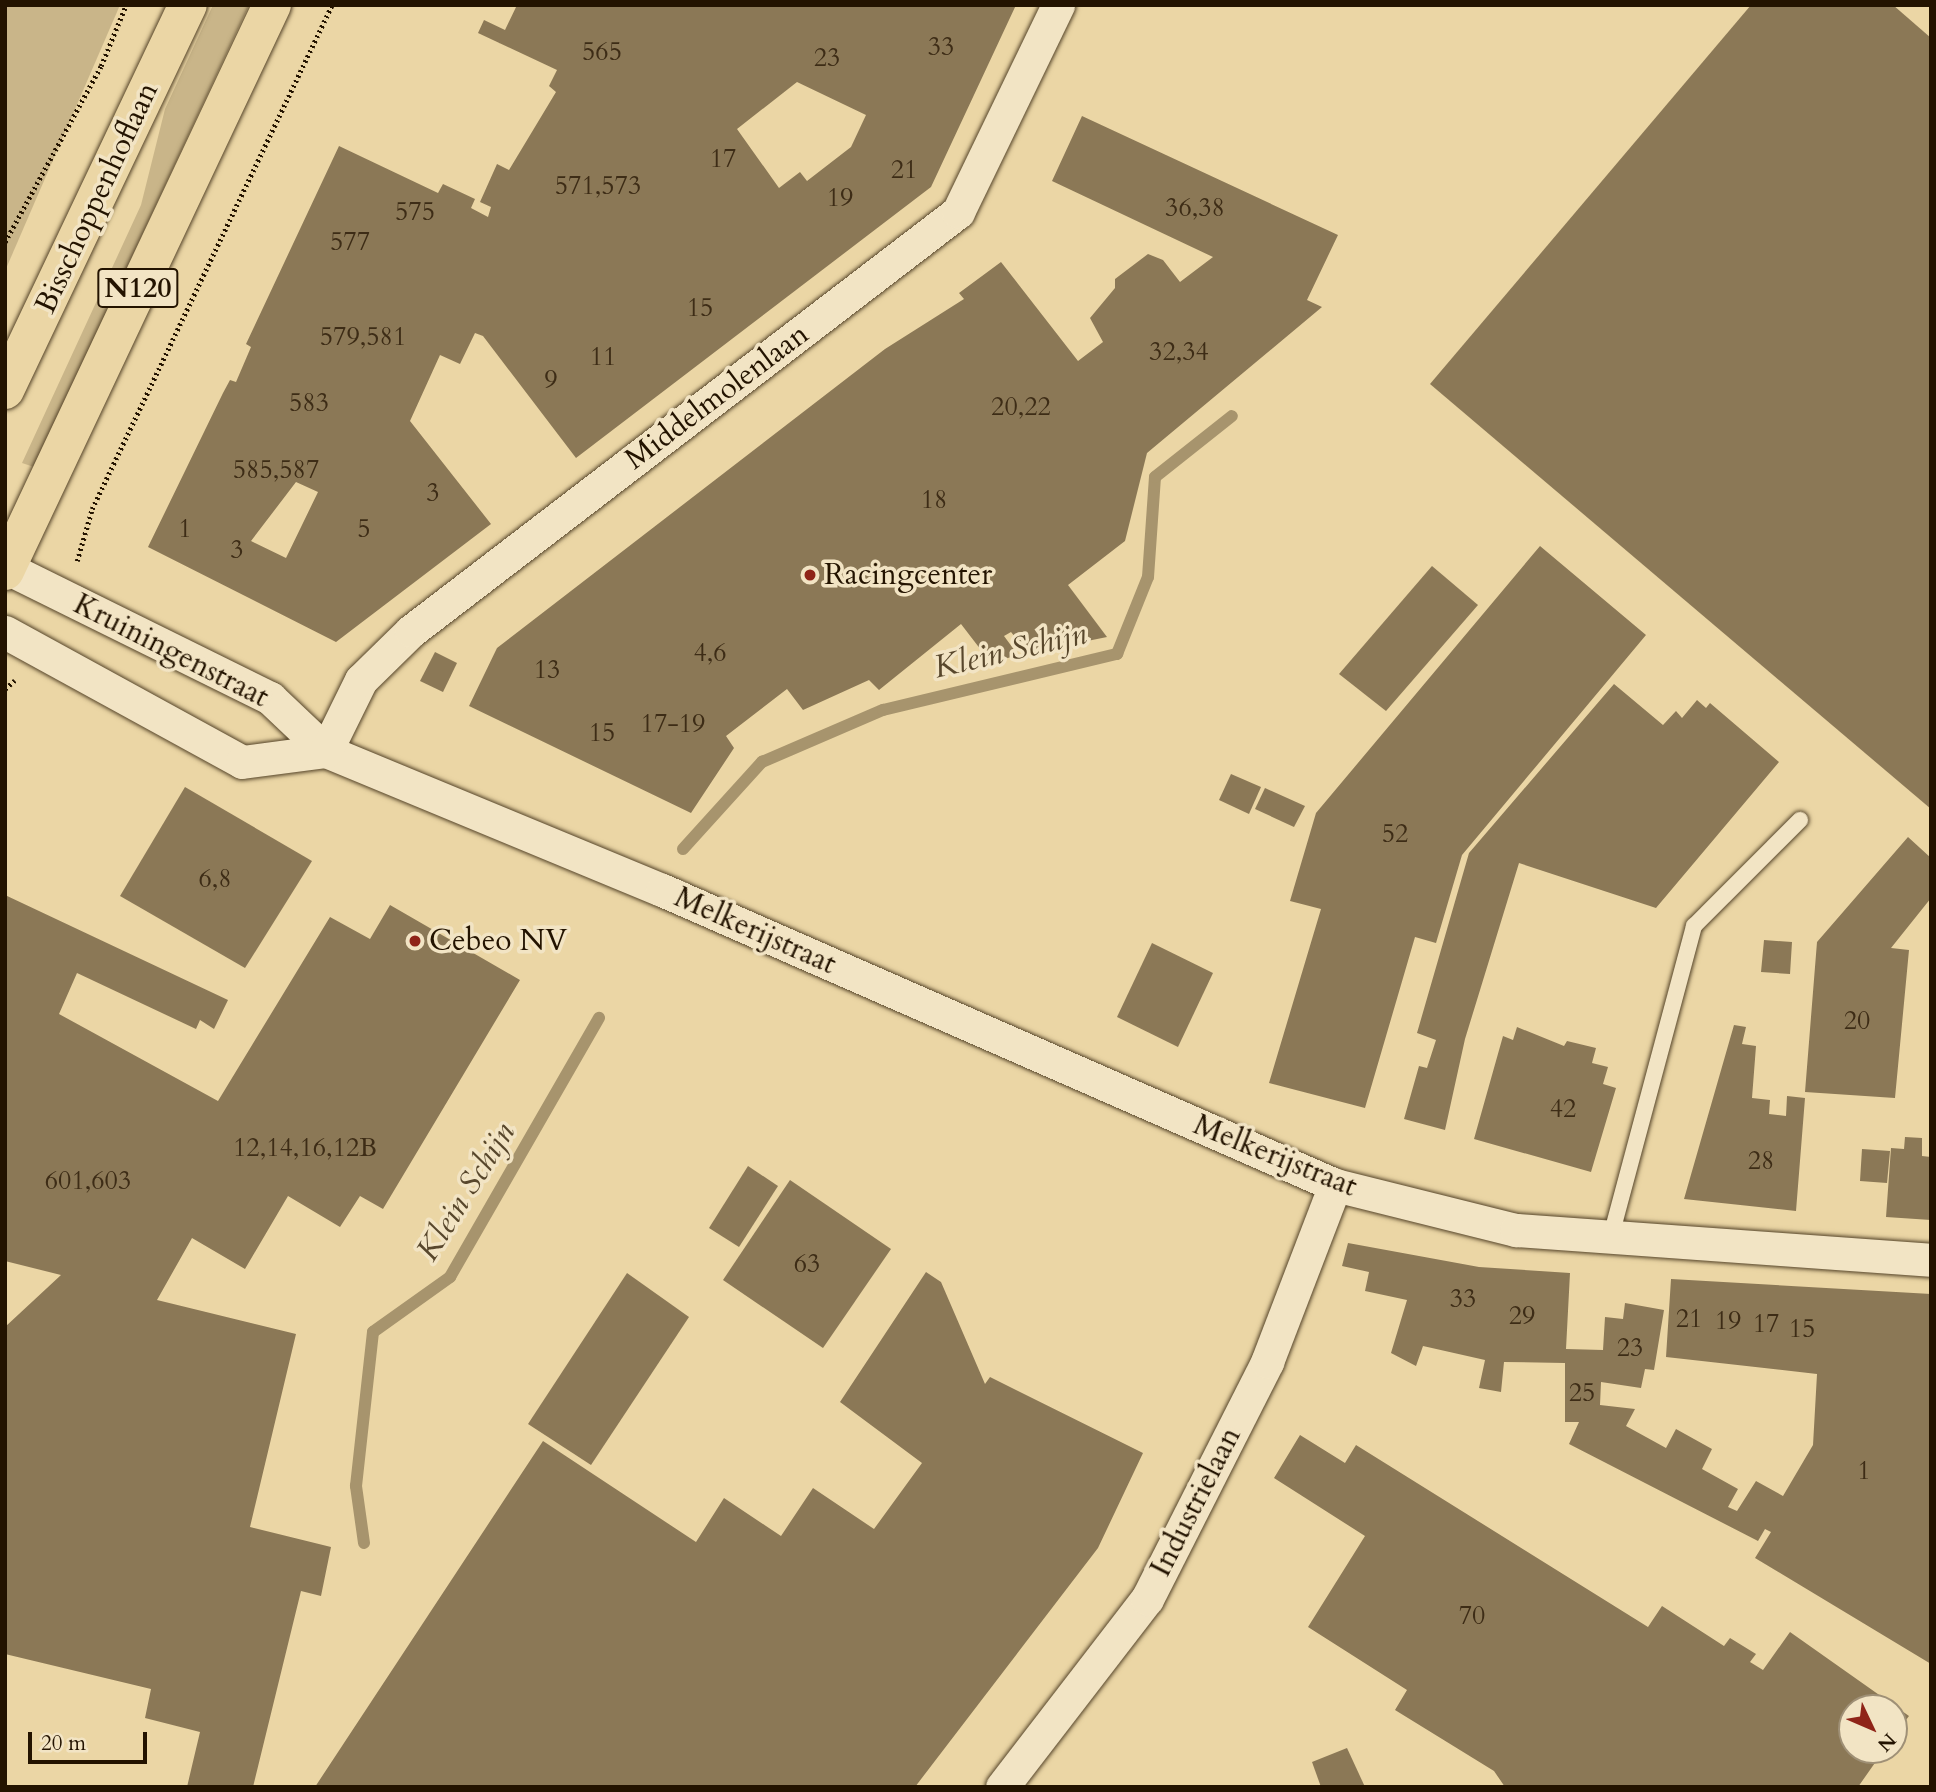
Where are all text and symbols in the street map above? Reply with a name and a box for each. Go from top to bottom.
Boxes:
house number: 33 [928,31,954,63]
house number: 565 [582,36,622,68]
house number: 23 [814,42,840,74]
street label: Bisschoppenhoflaan [28,77,166,319]
house number: 17 [710,143,736,175]
house number: 21 [891,154,917,186]
house number: 571,573 [555,170,641,202]
house number: 19 [827,182,853,214]
house number: 36,38 [1165,192,1225,224]
house number: 575 [395,196,435,228]
house number: 577 [330,226,370,258]
road number: N120 [96,264,180,312]
house number: 15 [687,292,713,324]
street label: Middelmolenlaan [618,316,816,478]
house number: 579,581 [320,321,406,353]
house number: 32,34 [1149,336,1209,368]
house number: 11 [590,341,616,373]
house number: 9 [544,364,558,396]
house number: 583 [289,387,329,419]
house number: 20,22 [991,391,1051,423]
house number: 585,587 [233,454,319,486]
house number: 3 [426,477,440,509]
house number: 18 [921,484,947,516]
house number: 1 [178,513,192,545]
house number: 5 [357,513,371,545]
house number: 3 [230,534,244,566]
place label: Racingcenter [824,557,992,593]
marker: Racingcenter [802,567,818,583]
street label: Kruiningenstraat [67,586,275,716]
water label: Klein Schijn [930,615,1090,687]
house number: 4,6 [693,637,727,669]
house number: 13 [534,654,560,686]
house number: 17-19 [641,708,705,740]
house number: 15 [589,717,615,749]
house number: 52 [1382,818,1408,850]
house number: 6,8 [198,863,232,895]
street label: Melkerijstraat [669,879,841,983]
place label: Cebeo NV [429,923,567,959]
marker: Cebeo NV [407,933,423,949]
house number: 20 [1844,1005,1870,1037]
house number: 42 [1550,1093,1576,1125]
street label: Melkerijstraat [1188,1107,1362,1205]
water label: Klein Schijn [409,1116,523,1268]
house number: 12,14,16,12B [233,1132,377,1164]
house number: 28 [1748,1145,1774,1177]
house number: 601,603 [45,1165,131,1197]
house number: 63 [794,1248,820,1280]
house number: 33 [1450,1283,1476,1315]
house number: 29 [1509,1300,1535,1332]
house number: 21 [1676,1303,1702,1335]
house number: 19 [1715,1305,1741,1337]
house number: 17 [1753,1308,1779,1340]
house number: 15 [1789,1313,1815,1345]
house number: 23 [1617,1332,1643,1364]
house number: 25 [1569,1377,1595,1409]
street label: Industrielaan [1143,1421,1249,1583]
house number: 1 [1857,1455,1871,1487]
house number: 70 [1459,1600,1485,1632]
north arrow [1838,1694,1908,1764]
scale bar [32,1718,150,1762]
text: N [1872,1727,1902,1757]
text: 20 m [41,1729,86,1758]

